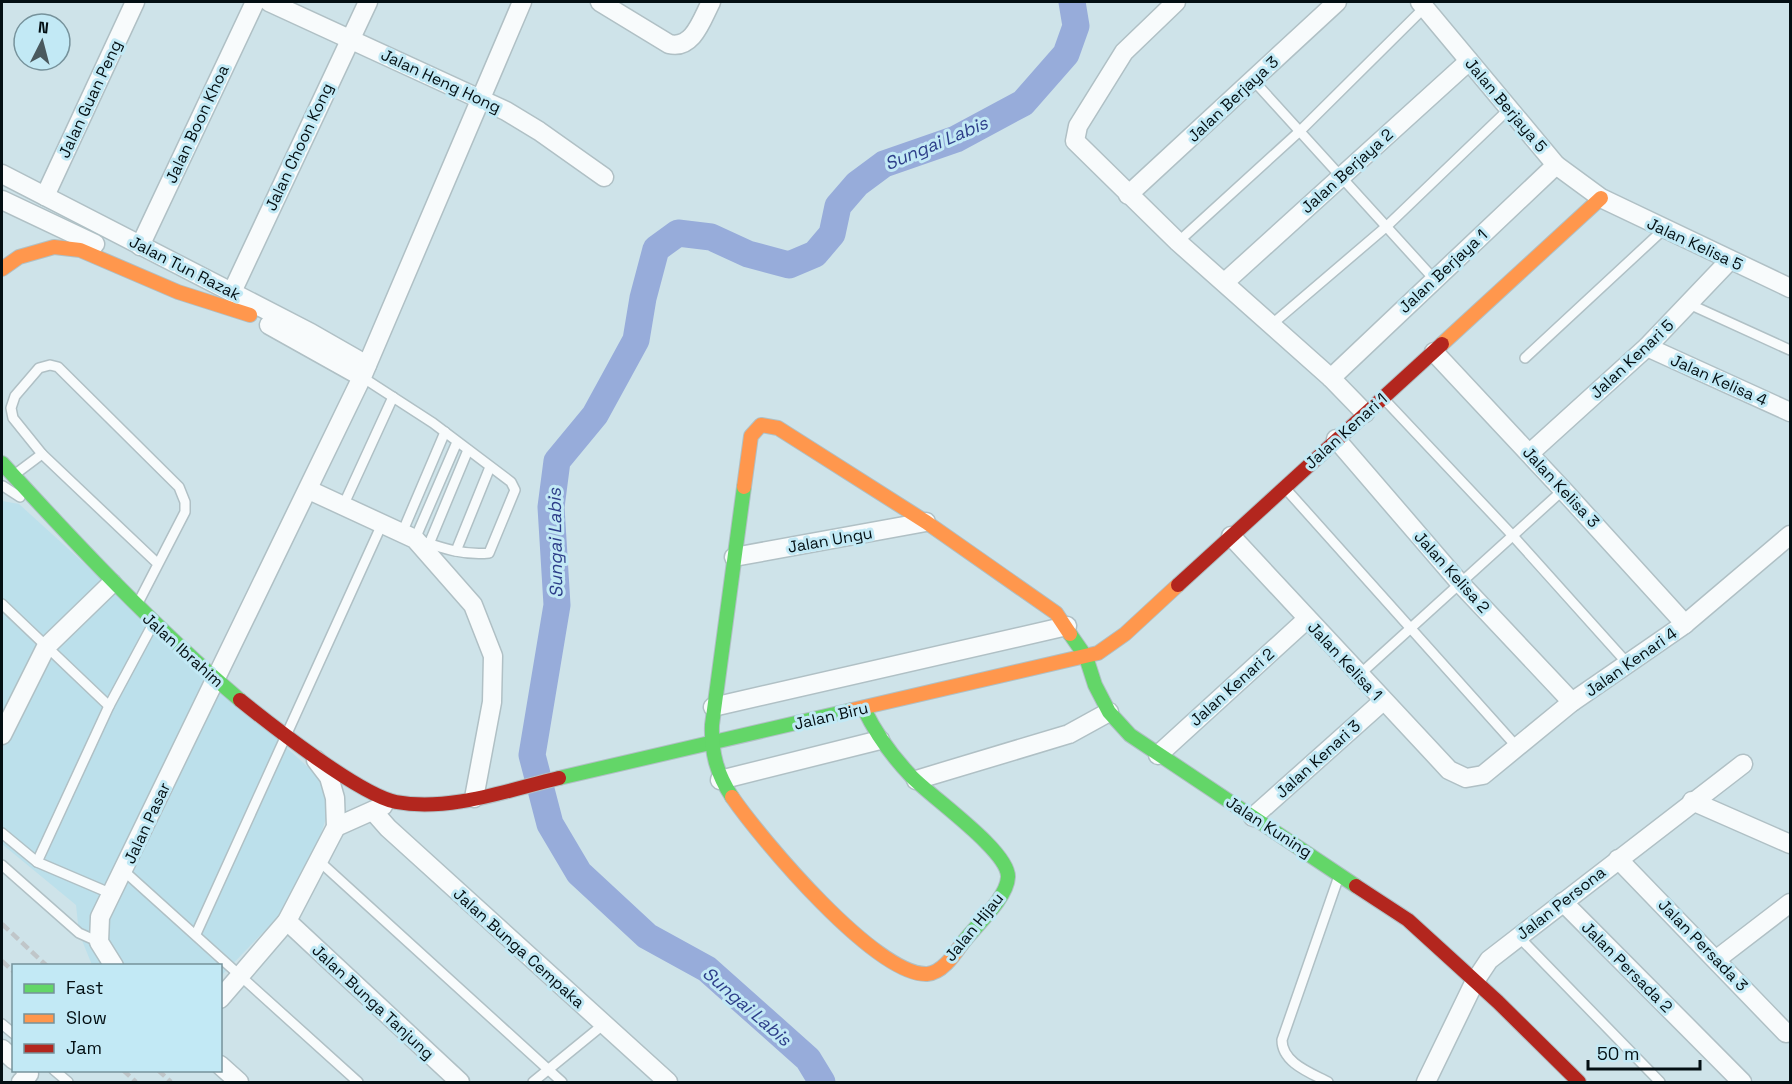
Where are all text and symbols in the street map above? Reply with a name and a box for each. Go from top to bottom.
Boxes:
north arrow [12,12,72,72]
text: N [37,17,50,39]
street label: Jalan Guan Peng [53,37,127,161]
street label: Jalan Heng Hong [378,44,504,118]
street label: Jalan Berjaya 3 [1183,51,1283,147]
street label: Jalan Berjaya 5 [1460,53,1552,157]
street label: Jalan Boon Khoa [160,61,234,187]
street label: Jalan Choon Kong [260,80,338,214]
water label: Sungai Labis [881,111,991,175]
street label: Jalan Berjaya 2 [1296,124,1398,218]
street label: Jalan Kelisa 5 [1644,213,1746,275]
street label: Jalan Berjaya 1 [1394,224,1492,318]
street label: Jalan Tun Razak [126,231,245,305]
street label: Jalan Kenari 5 [1586,315,1678,403]
street label: Jalan Kelisa 4 [1667,349,1771,411]
street label: Jalan Kenari 1 [1300,388,1392,474]
street label: Jalan Kelisa 3 [1518,442,1604,532]
water label: Sungai Labis [543,487,567,598]
street label: Jalan Ungu [786,522,874,558]
street label: Jalan Kelisa 2 [1410,527,1494,617]
street label: Jalan Ibrahim [138,608,228,692]
street label: Jalan Kelisa 1 [1303,617,1387,705]
street label: Jalan Kenari 4 [1581,623,1681,701]
street label: Jalan Kenari 2 [1185,643,1279,731]
street label: Jalan Biru [792,697,870,735]
street label: Jalan Kenari 3 [1271,715,1365,803]
street label: Jalan Pasar [119,779,175,867]
street label: Jalan Kuning [1222,791,1316,863]
street label: Jalan Persona [1512,862,1610,944]
street label: Jalan Bunga Cempaka [449,883,589,1013]
street label: Jalan Hijau [940,888,1008,966]
street label: Jalan Persada 3 [1654,894,1752,996]
street label: Jalan Persada 2 [1577,917,1677,1017]
street label: Jalan Bunga Tanjung [308,940,438,1064]
water label: Sungai Labis [698,961,796,1051]
legend [12,964,222,1072]
text: Fast [66,976,103,999]
text: Slow [66,1006,107,1029]
scale bar [1588,1033,1700,1071]
text: Jam [66,1036,102,1059]
text: 50 m [1597,1042,1639,1065]

